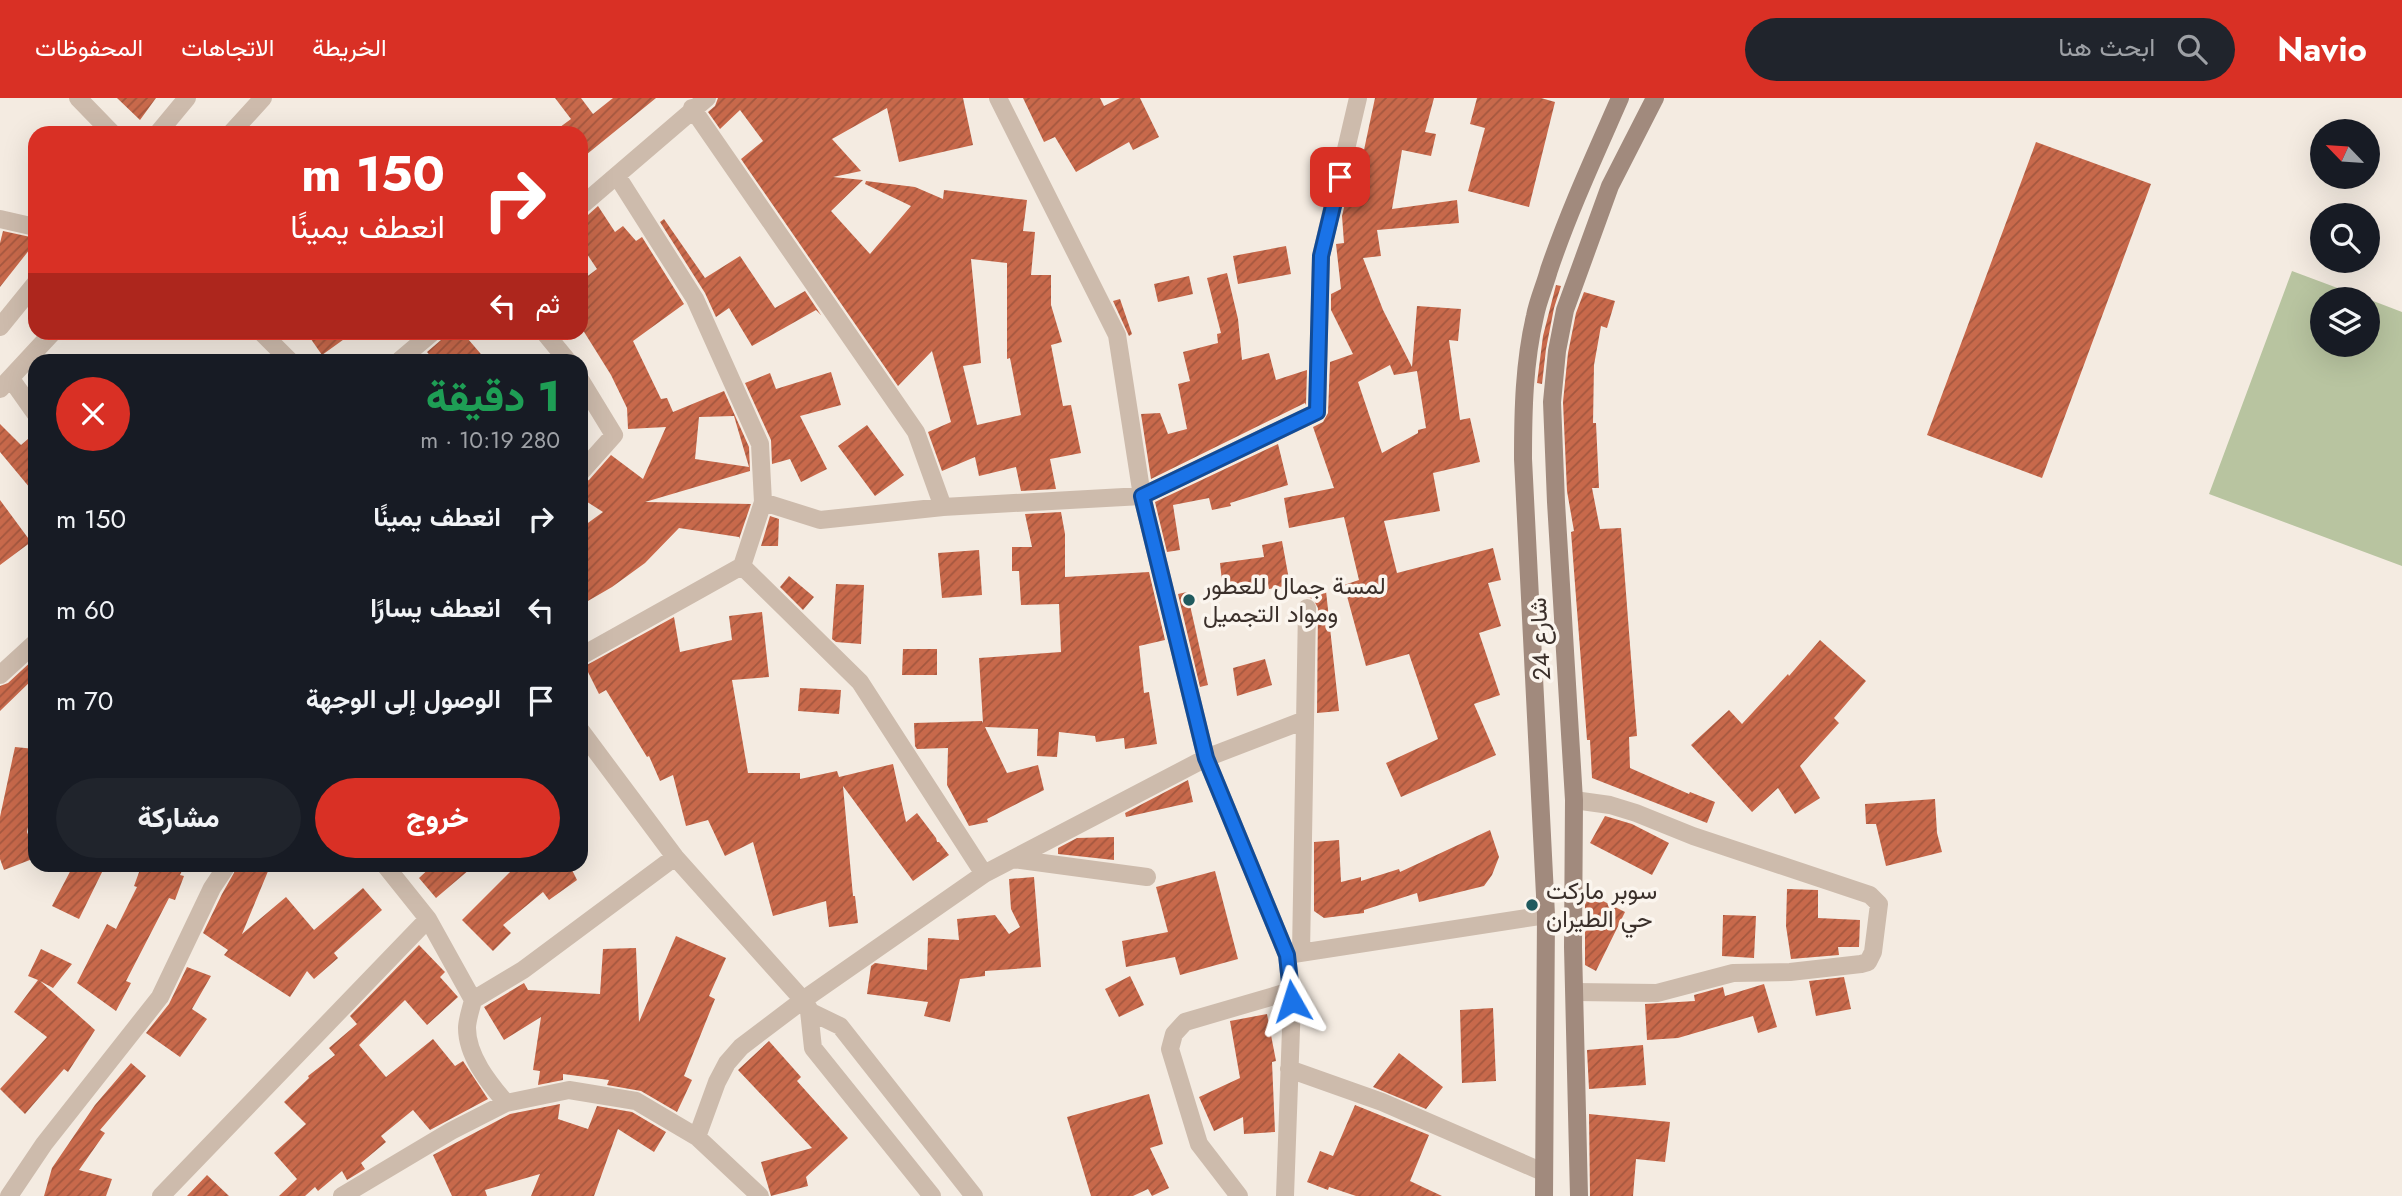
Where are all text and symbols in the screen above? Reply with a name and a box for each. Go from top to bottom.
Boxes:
search box [1745,18,2235,81]
text: Navio [2277,26,2367,73]
text: ابحث هنا [2058,28,2155,66]
text: المحفوظات [35,30,143,65]
text: الاتجاهات [181,30,274,65]
text: الخريطة [312,30,387,65]
icon: search [2173,30,2211,68]
north arrow [2310,119,2380,189]
map controls [2310,119,2380,357]
text: 150 m [301,139,445,209]
pin [1310,147,1370,207]
icon: right [469,154,560,245]
icon: arrive [1321,158,1359,196]
button: search [2310,203,2380,273]
text: انعطف يمينًا [290,204,445,250]
text: ثم [536,285,560,323]
icon: left [484,287,522,325]
button: layers [2310,287,2380,357]
text: 1 دقيقة [426,366,560,427]
button: close [56,377,130,451]
text: 280 m · 10:19 [420,423,560,457]
text: انعطف يمينًا [373,498,501,536]
text: 150 m [56,500,126,538]
icon: right [522,500,560,538]
place label: لمسة جمال للعطور ومواد التجميل [1202,568,1386,631]
text: انعطف يسارًا [370,589,501,627]
text: 60 m [56,591,115,629]
icon: left [522,591,560,629]
marker: لمسة جمال للعطور ومواد التجميل [1181,592,1197,608]
street label: شارع 24 [1520,597,1559,681]
text: الوصول إلى الوجهة [306,680,501,718]
text: 70 m [56,682,113,720]
icon: arrive [522,682,560,720]
button: مشاركة [56,778,301,858]
button: خروج [315,778,560,858]
place label: سوبر ماركت حي الطيران [1546,873,1657,938]
marker: سوبر ماركت حي الطيران [1524,897,1540,913]
position arrow [1255,964,1329,1038]

